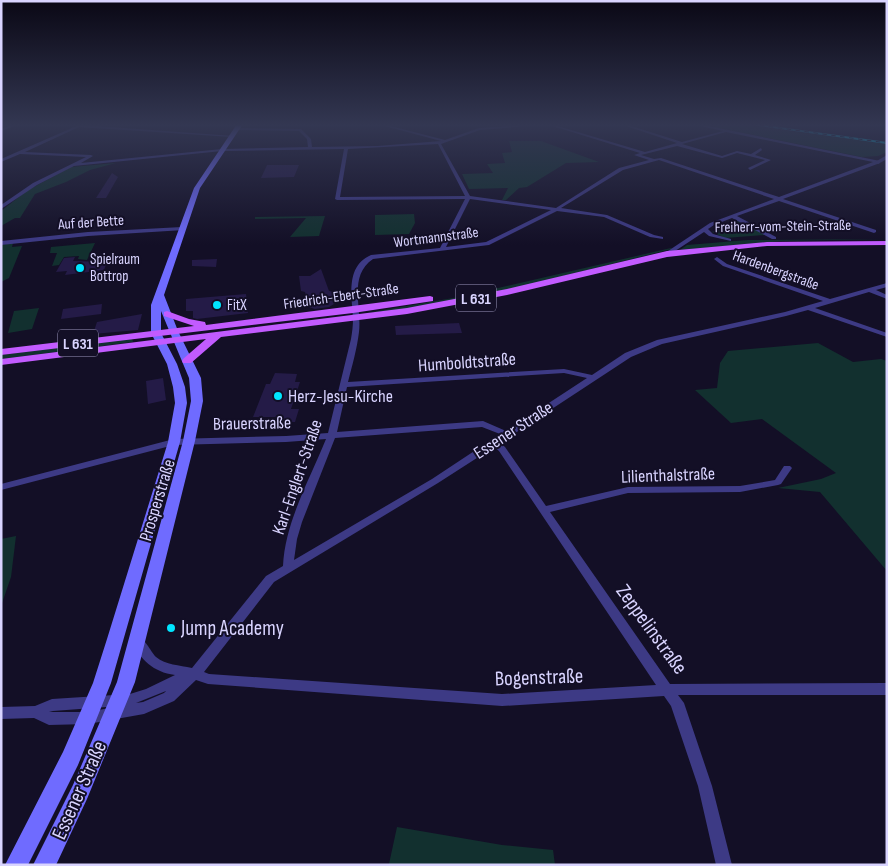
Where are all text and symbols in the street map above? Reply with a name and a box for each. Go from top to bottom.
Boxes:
street label: Auf der Bette [56,211,125,234]
street label: Freiherr-vom-Stein-Straße [715,216,851,237]
street label: Wortmannstraße [393,223,479,252]
street label: Hardenbergstraße [730,246,822,295]
place label: Spielraum Bottrop [90,250,140,286]
marker: Spielraum Bottrop [74,262,86,274]
street label: Friedrich-Ebert-Straße [282,279,400,314]
road number: L 631 [456,284,496,312]
place label: FitX [227,296,247,315]
marker: FitX [211,299,223,311]
road number: L 631 [58,329,98,356]
street label: Humboldtstraße [417,349,517,376]
place label: Herz-Jesu-Kirche [288,386,393,407]
marker: Herz-Jesu-Kirche [272,390,284,402]
street label: Essener Straße [470,397,557,464]
street label: Brauerstraße [213,412,291,435]
street label: Karl-Englert-Straße [268,417,327,537]
street label: Prosperstraße [135,457,180,544]
street label: Lilienthalstraße [621,463,715,488]
street label: Zeppelinstraße [611,580,693,679]
place label: Jump Academy [180,616,284,641]
marker: Jump Academy [165,622,177,634]
street label: Bogenstraße [494,663,584,692]
street label: Essener Straße [47,737,112,843]

